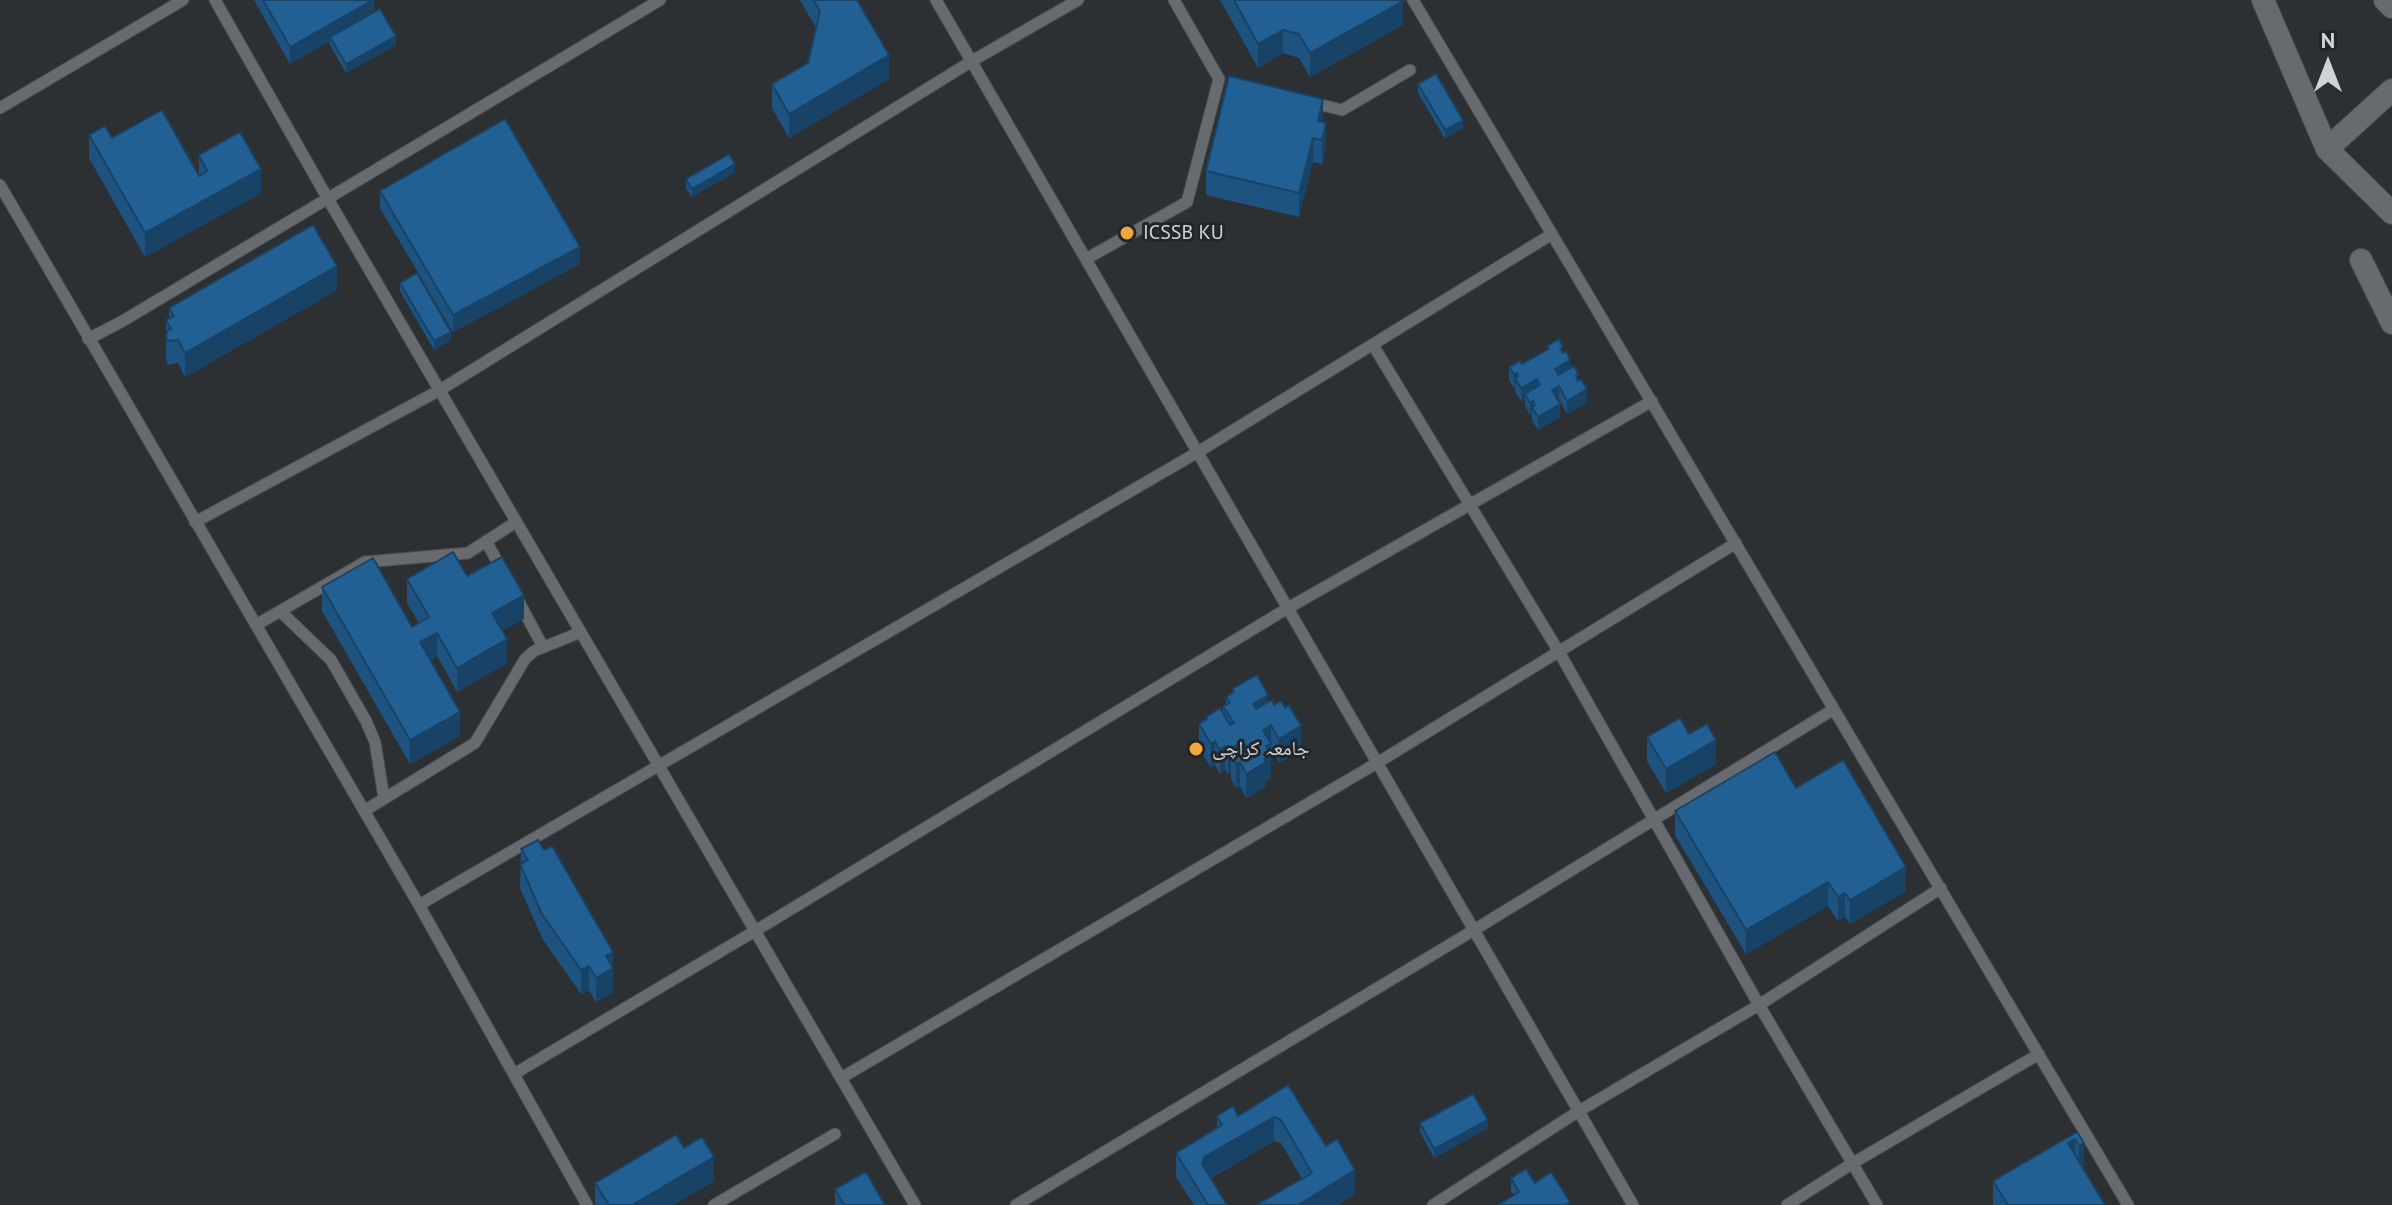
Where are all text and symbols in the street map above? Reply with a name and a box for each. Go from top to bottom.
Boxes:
north arrow [2288,24,2368,104]
text: N [2321,26,2335,54]
place label: ICSSB KU [1143,221,1224,245]
marker: ICSSB KU [1118,224,1136,242]
place label: جامعہ کراچی [1212,737,1309,761]
marker: جامعہ کراچی [1187,740,1205,758]

